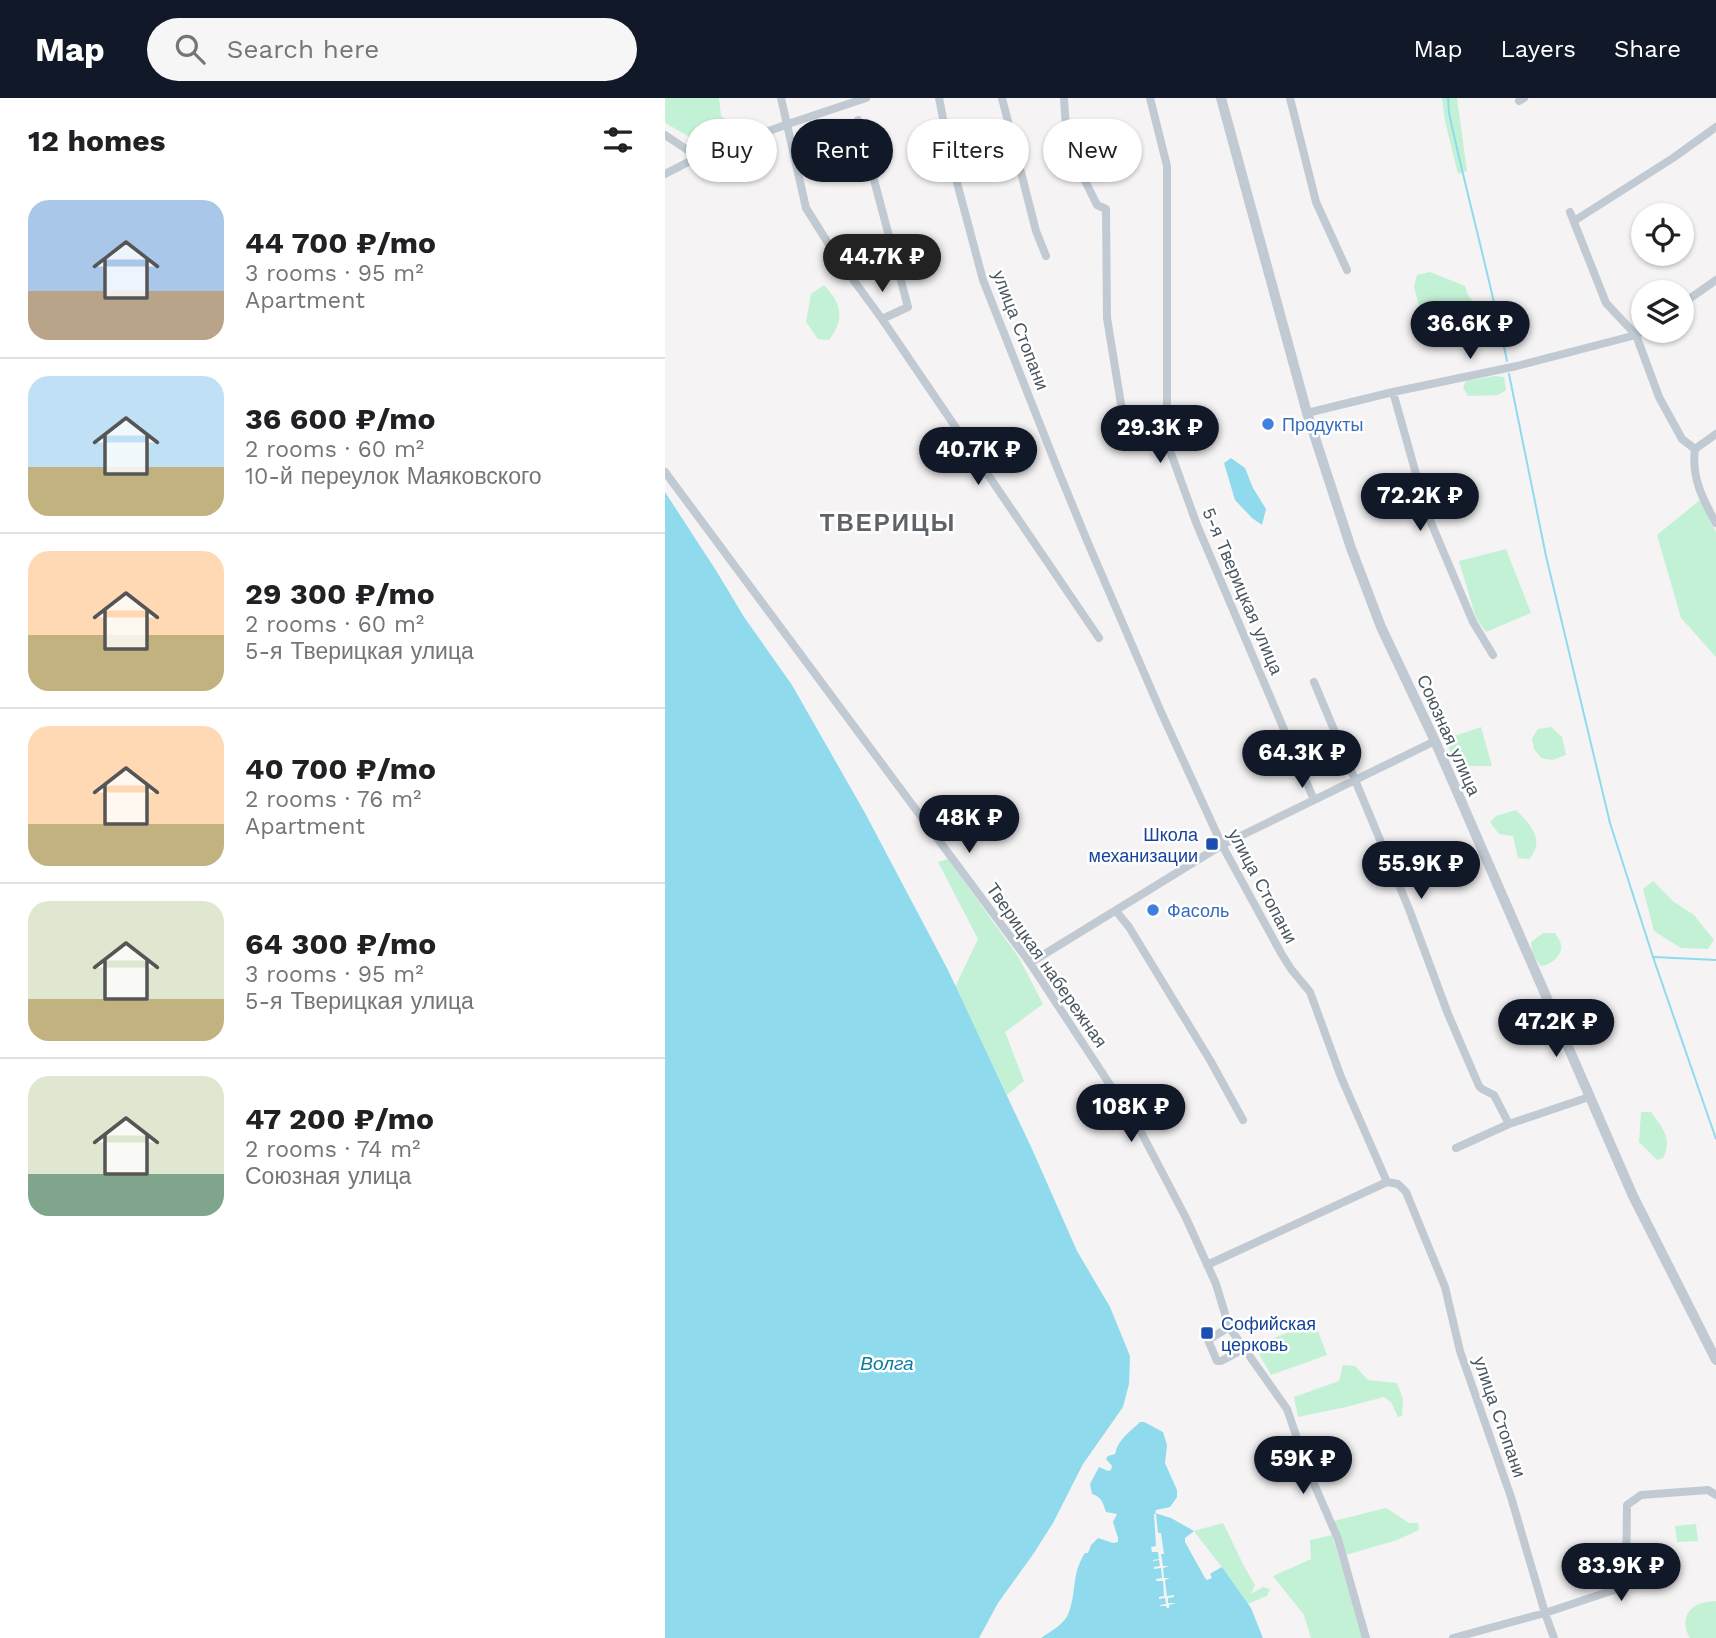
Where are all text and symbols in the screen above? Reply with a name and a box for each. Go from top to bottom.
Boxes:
search box [147,18,637,81]
text: Map [35,30,105,69]
icon: search [171,30,209,68]
text: Search here [227,34,379,64]
text: Map [1414,35,1462,63]
text: Layers [1500,35,1576,63]
text: Share [1614,35,1681,63]
chip: Buy [686,119,777,182]
chip: Rent [791,119,893,182]
chip: Filters [907,119,1029,182]
chip: New [1043,119,1142,182]
icon: filters [599,121,637,159]
text: 12 homes [28,123,166,158]
map controls [1631,203,1694,343]
button: locate [1631,203,1694,266]
text: 44 700 ₽/mo [245,225,436,260]
icon: home [84,228,168,312]
pin: 44.7K ₽ [817,234,947,294]
text: 44.7K ₽ [839,243,925,270]
text: 3 rooms · 95 m² [245,260,424,287]
street label: улица Стопани [989,267,1053,393]
button: layers [1631,280,1694,343]
text: Apartment [245,287,365,314]
pin: 36.6K ₽ [1405,302,1535,361]
text: 36.6K ₽ [1427,310,1513,337]
text: 36 600 ₽/mo [245,401,435,436]
icon: home [84,404,168,488]
pin: 29.3K ₽ [1095,406,1225,465]
text: 29.3K ₽ [1117,414,1203,441]
place label: Продукты [1282,414,1363,435]
marker: Продукты [1260,416,1276,432]
pin: 40.7K ₽ [913,428,1043,487]
text: 2 rooms · 60 m² [245,436,424,463]
text: 40.7K ₽ [935,436,1021,463]
text: 10-й переулок Маяковского [245,463,542,490]
pin: 72.2K ₽ [1355,474,1485,533]
text: 72.2K ₽ [1377,482,1463,509]
street label: 5-я Тверицкая улица [1198,504,1288,678]
district label: ТВЕРИЦЫ [820,509,956,537]
text: 29 300 ₽/mo [245,576,435,611]
icon: home [84,579,168,663]
text: 2 rooms · 60 m² [245,611,424,638]
text: 5-я Тверицкая улица [245,638,474,665]
street label: Союзная улица [1413,671,1485,800]
pin: 64.3K ₽ [1237,730,1367,790]
text: 64.3K ₽ [1258,739,1346,766]
text: 40 700 ₽/mo [245,751,436,786]
icon: home [84,754,168,838]
text: 2 rooms · 76 m² [245,786,421,813]
pin: 48K ₽ [920,796,1018,855]
text: 48K ₽ [935,804,1003,831]
text: Apartment [245,813,365,840]
place label: Школа механизации [1089,824,1199,866]
street label: улица Стопани [1224,825,1302,947]
marker: Школа механизации [1204,836,1220,852]
pin: 55.9K ₽ [1356,842,1486,901]
text: 55.9K ₽ [1378,850,1464,877]
street label: Тверицкая набережная [982,879,1112,1051]
place label: Фасоль [1167,900,1229,921]
marker: Фасоль [1145,902,1161,918]
text: 64 300 ₽/mo [245,926,436,961]
icon: home [84,929,168,1013]
text: 3 rooms · 95 m² [245,961,424,988]
text: 5-я Тверицкая улица [245,988,474,1015]
pin: 47.2K ₽ [1491,1000,1621,1059]
text: 47.2K ₽ [1514,1008,1598,1035]
pin: 108K ₽ [1074,1084,1188,1144]
text: 108K ₽ [1092,1093,1170,1120]
text: 47 200 ₽/mo [245,1101,434,1136]
icon: home [84,1104,168,1188]
text: 2 rooms · 74 m² [245,1136,420,1163]
text: Союзная улица [245,1163,411,1190]
place label: Софийская церковь [1221,1313,1316,1355]
marker: Софийская церковь [1199,1325,1215,1341]
water label: Волга [860,1352,914,1375]
street label: улица Стопани [1469,1354,1531,1480]
pin: 59K ₽ [1254,1436,1352,1496]
text: 59K ₽ [1270,1445,1336,1472]
pin: 83.9K ₽ [1556,1544,1686,1603]
text: 83.9K ₽ [1578,1552,1664,1579]

